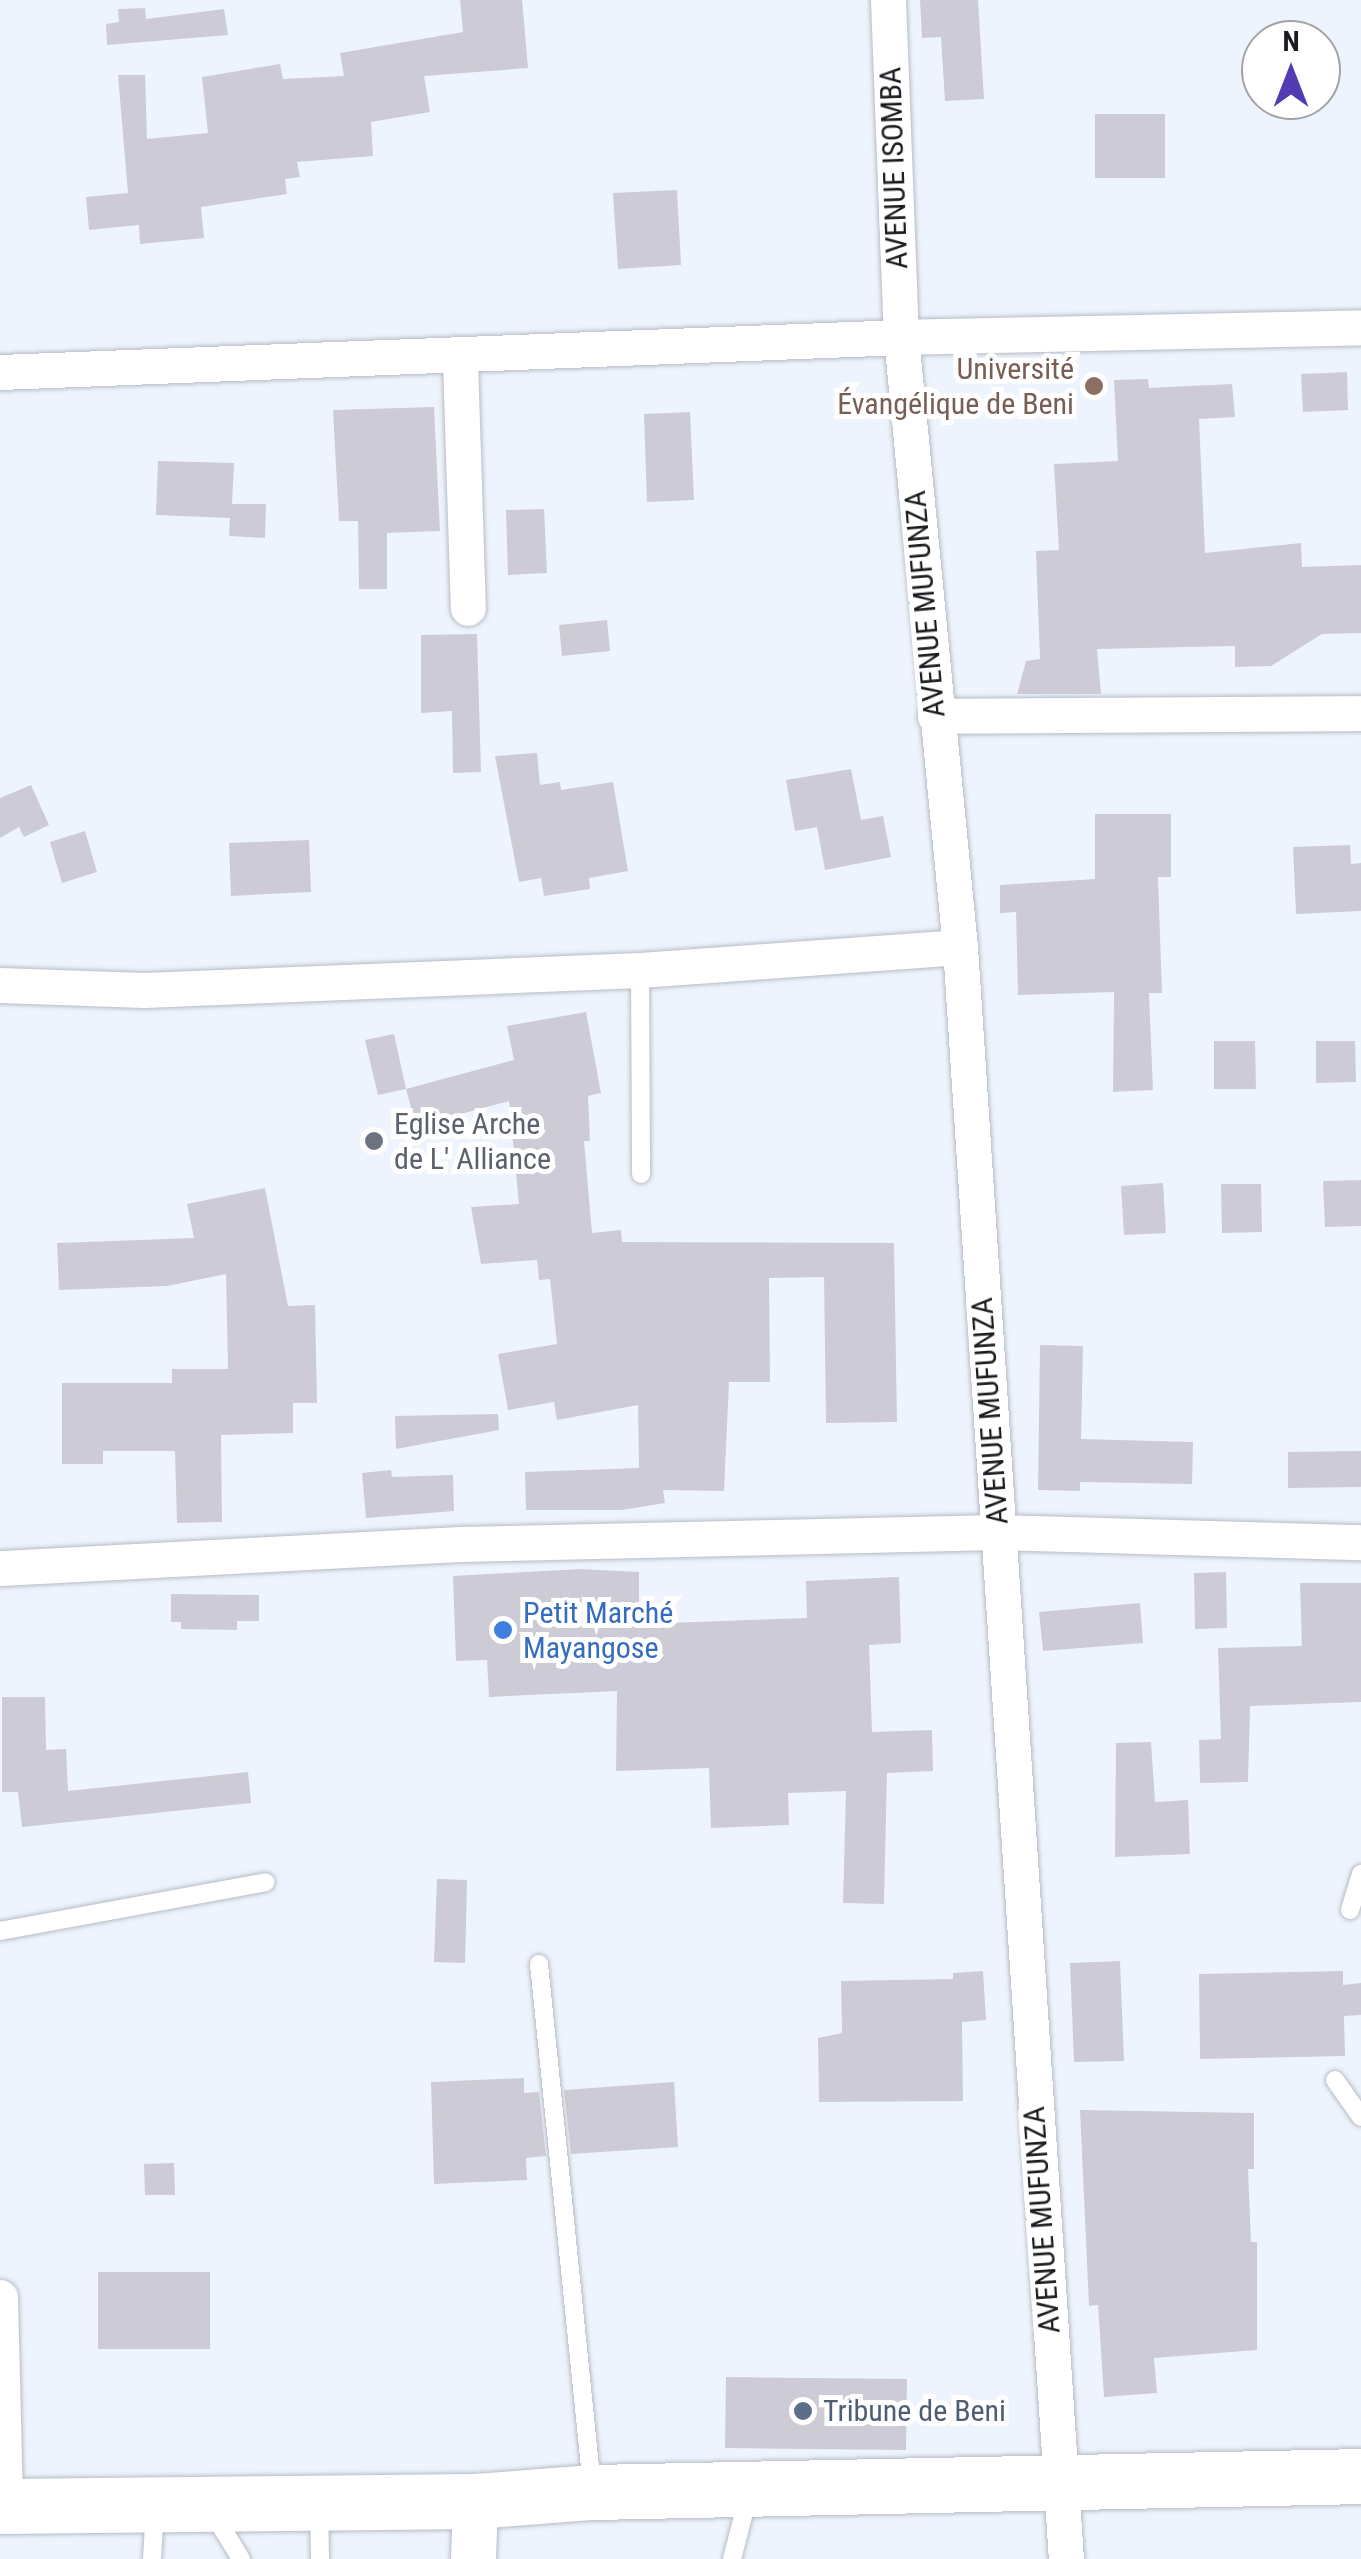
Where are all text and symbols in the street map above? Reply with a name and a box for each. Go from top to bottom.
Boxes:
north arrow [1241,20,1341,120]
text: N [1282,25,1300,58]
street label: AVENUE ISOMBA [872,66,916,270]
place label: Université Évangélique de Beni [837,351,1074,422]
marker: Université Évangélique de Beni [1083,375,1105,397]
street label: AVENUE MUFUNZA [897,489,953,719]
place label: Eglise Arche de L' Alliance [394,1106,551,1176]
marker: Eglise Arche de L' Alliance [363,1130,385,1152]
street label: AVENUE MUFUNZA [964,1296,1016,1526]
place label: Petit Marché Mayangose [523,1595,673,1666]
marker: Petit Marché Mayangose [492,1619,514,1641]
street label: AVENUE MUFUNZA [1016,2105,1068,2335]
place label: Tribune de Beni [823,2393,1006,2429]
marker: Tribune de Beni [792,2400,814,2422]

